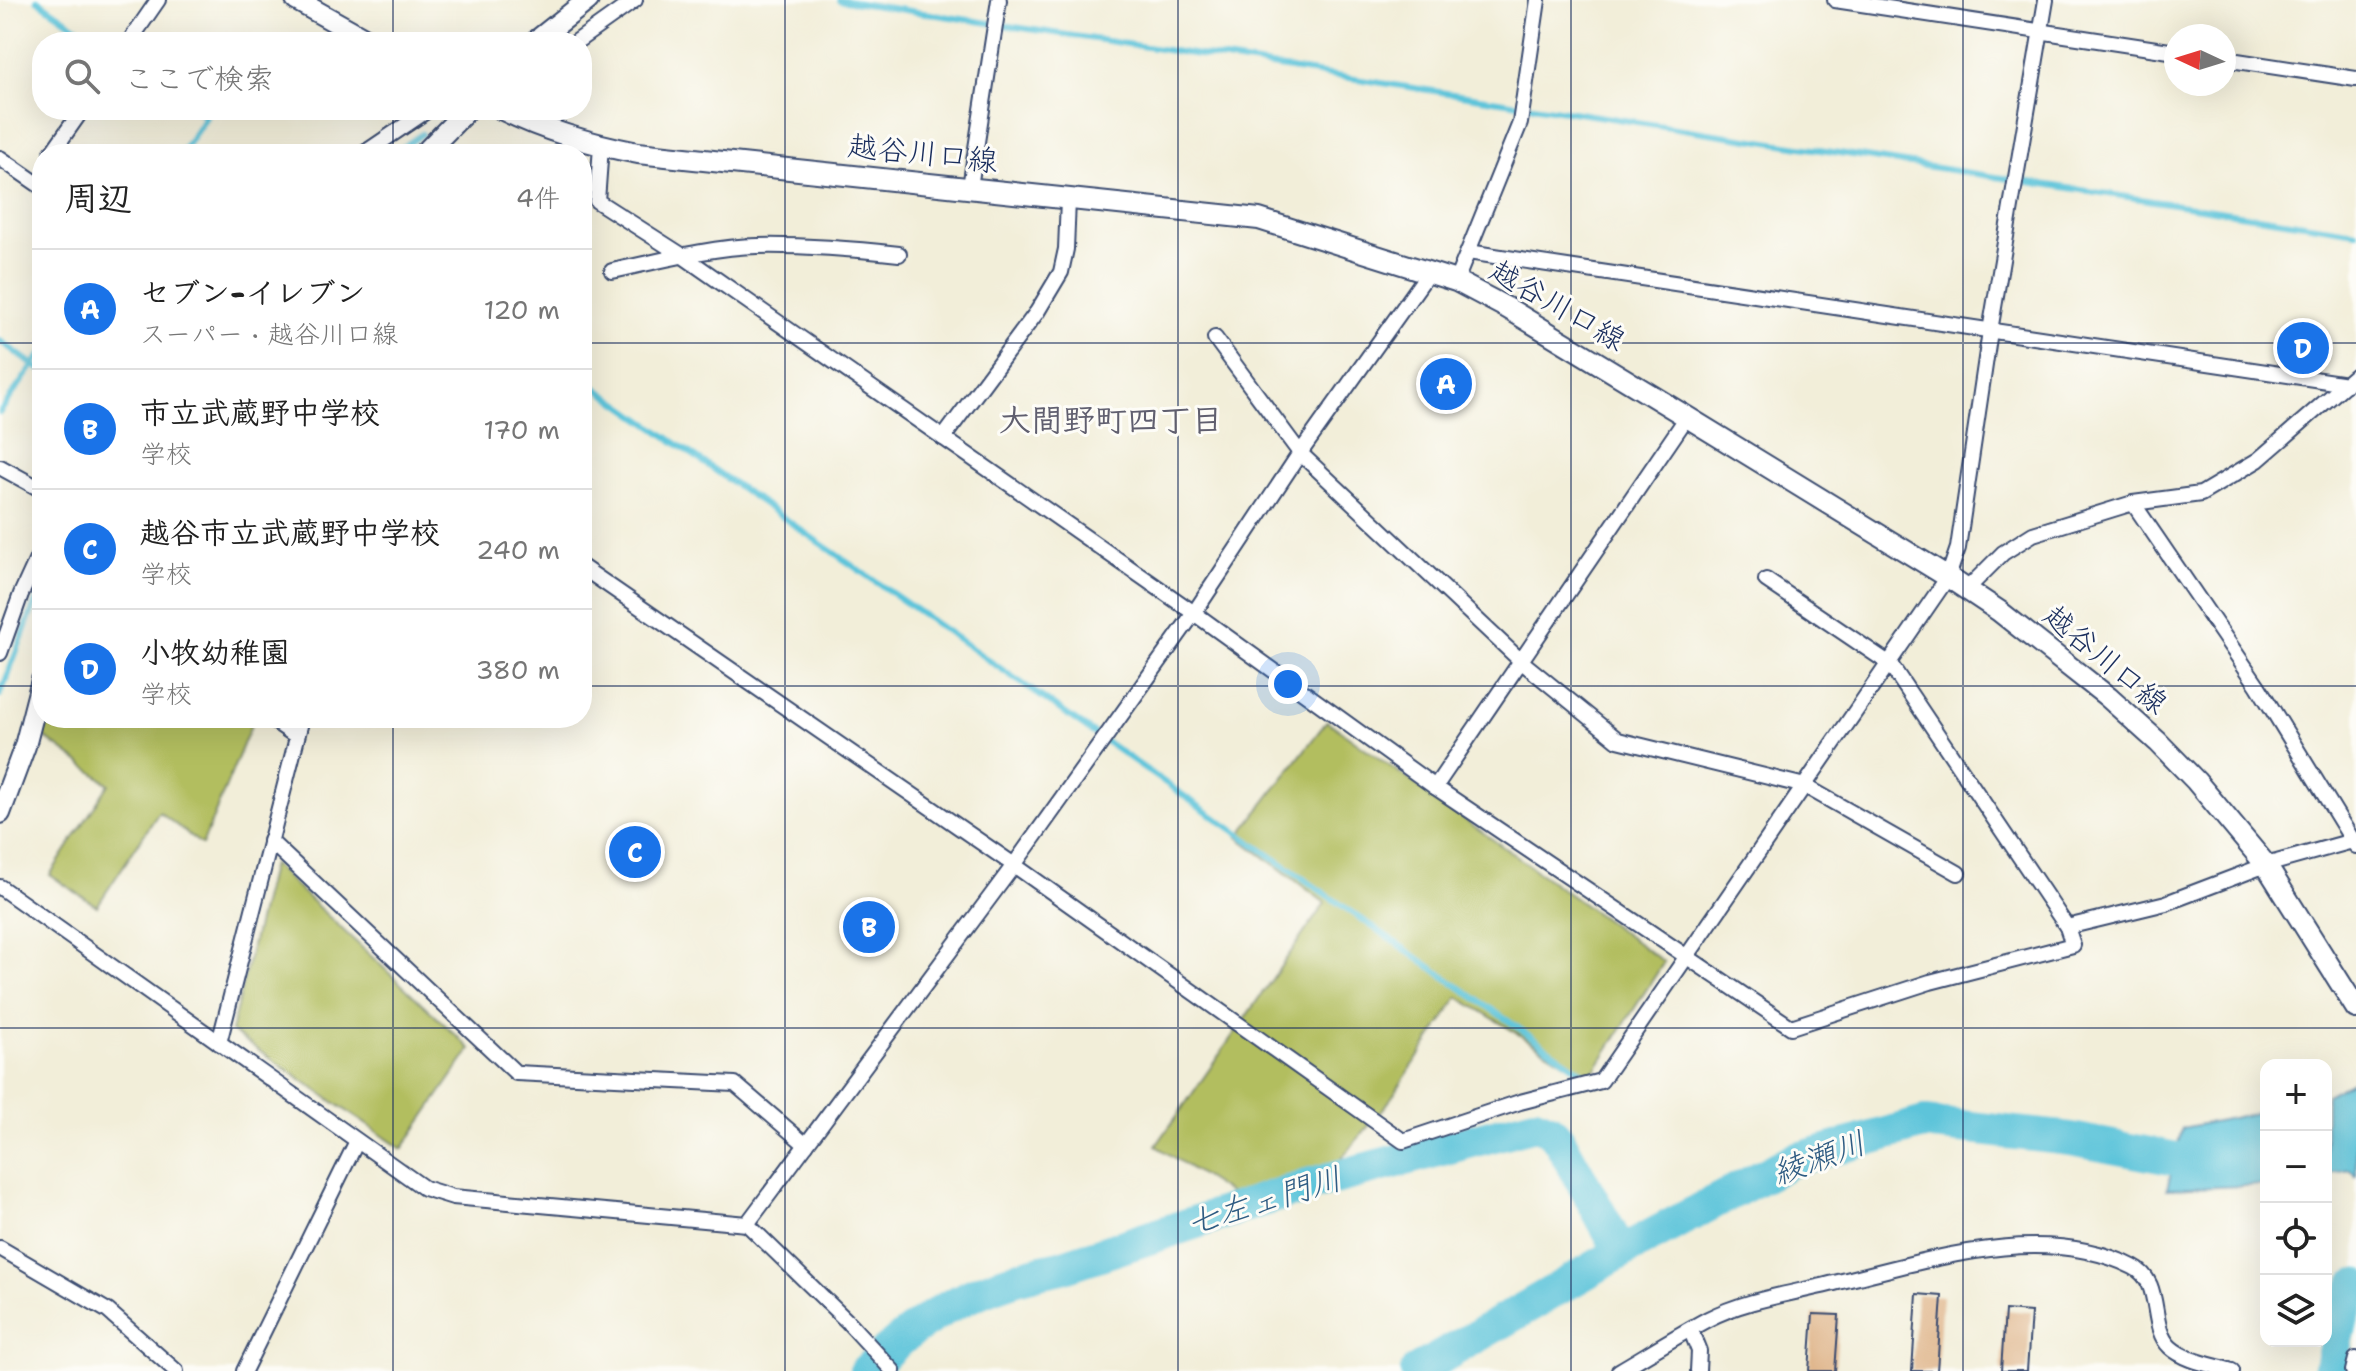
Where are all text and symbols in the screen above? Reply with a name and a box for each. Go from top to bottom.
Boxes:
north arrow [2164,24,2236,96]
search box [32,32,592,120]
icon: search [60,54,104,98]
text: ここで検索 [124,58,274,99]
street label: 越谷川口線 [846,125,1000,181]
text: 周辺 [64,175,132,221]
text: 4件 [516,180,560,215]
street label: 越谷川口線 [1483,250,1633,360]
text: セブン-イレブン [140,272,366,313]
text: A [80,292,100,327]
text: 120 m [484,292,560,327]
text: スーパー · 越谷川口線 [140,316,398,351]
pin: D [2277,318,2329,378]
pin: A [1420,354,1472,414]
text: 市立武蔵野中学校 [140,392,380,433]
district label: 大間野町四丁目 [999,398,1223,441]
text: B [82,412,98,447]
text: 170 m [483,412,560,447]
text: 学校 [140,436,192,471]
text: 越谷市立武蔵野中学校 [140,512,440,553]
text: C [82,532,98,567]
text: 240 m [476,532,560,567]
text: 学校 [140,556,192,591]
street label: 越谷川口線 [2035,595,2177,723]
text: 小牧幼稚園 [140,632,290,673]
text: D [81,652,99,687]
text: 380 m [475,652,560,687]
your location [1268,664,1308,704]
text: 学校 [140,676,192,711]
pin: C [609,822,661,882]
pin: B [843,897,895,957]
map controls [2260,1059,2332,1347]
button: + [2260,1059,2332,1131]
water label: 綾瀬川 [1767,1120,1871,1194]
button: − [2260,1131,2332,1203]
water label: 七左ェ門川 [1181,1156,1347,1244]
button: locate [2260,1203,2332,1275]
button: layers [2260,1275,2332,1347]

